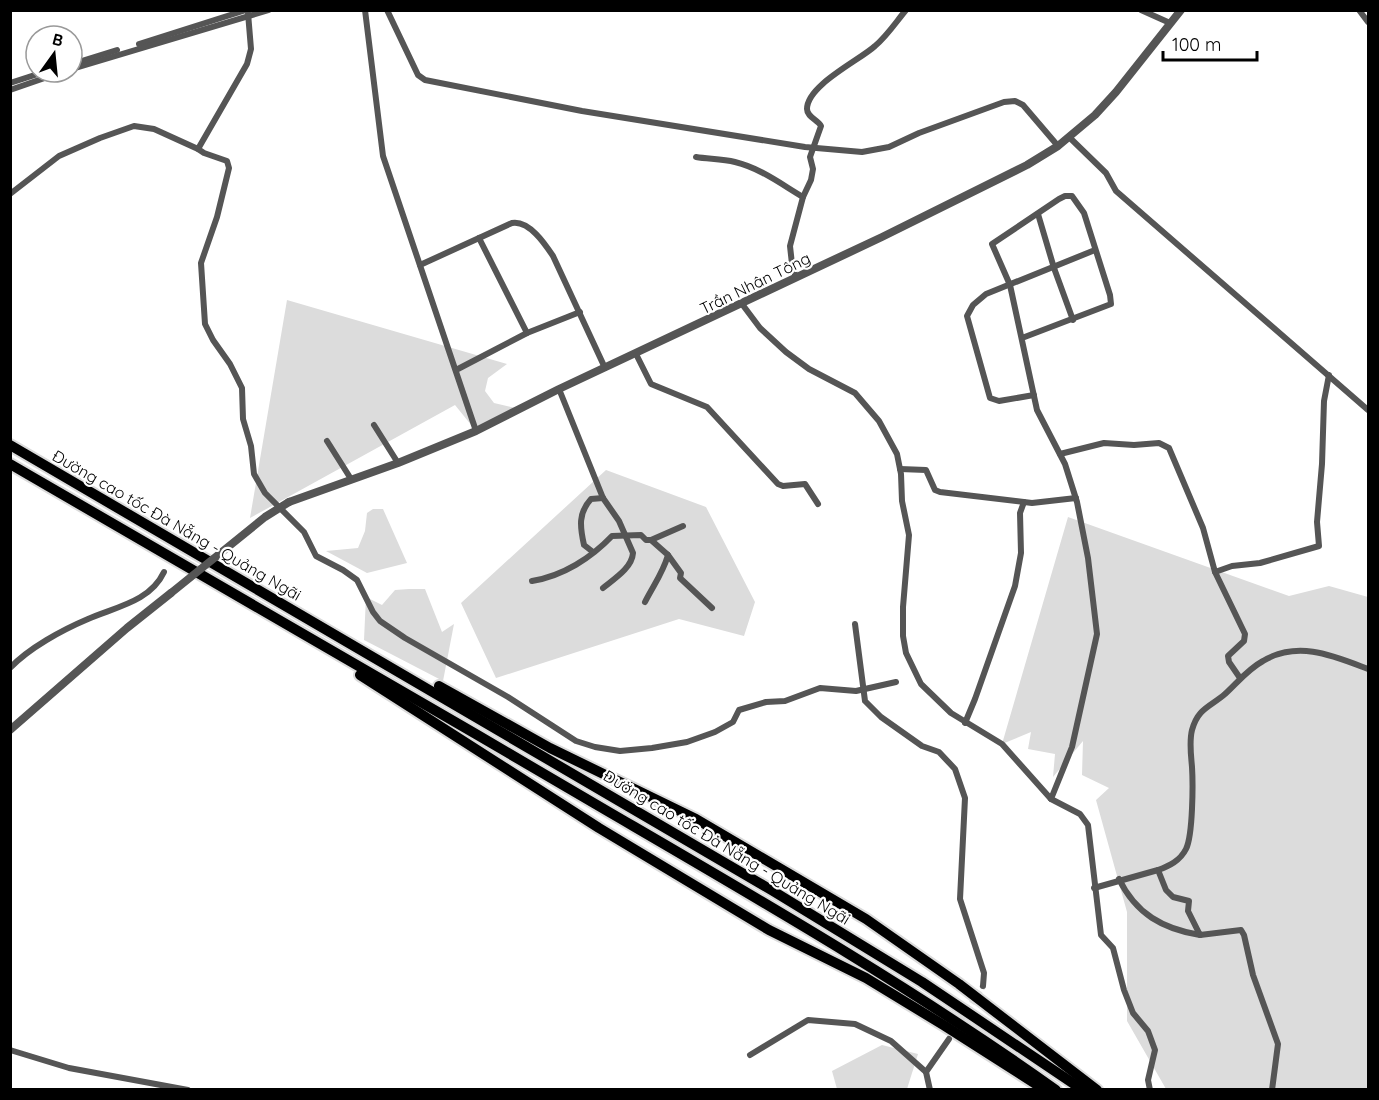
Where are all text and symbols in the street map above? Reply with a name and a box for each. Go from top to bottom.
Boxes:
north arrow [24,24,84,84]
scale bar [1163,24,1258,62]
text: B [50,28,66,51]
text: 100 m [1172,33,1221,56]
street label: Trần Nhân Tông [696,248,814,318]
street label: Đường cao tốc Đà Nẵng - Quảng Ngãi [49,445,305,605]
street label: Đường cao tốc Đà Nẵng - Quảng Ngãi [600,765,854,929]

